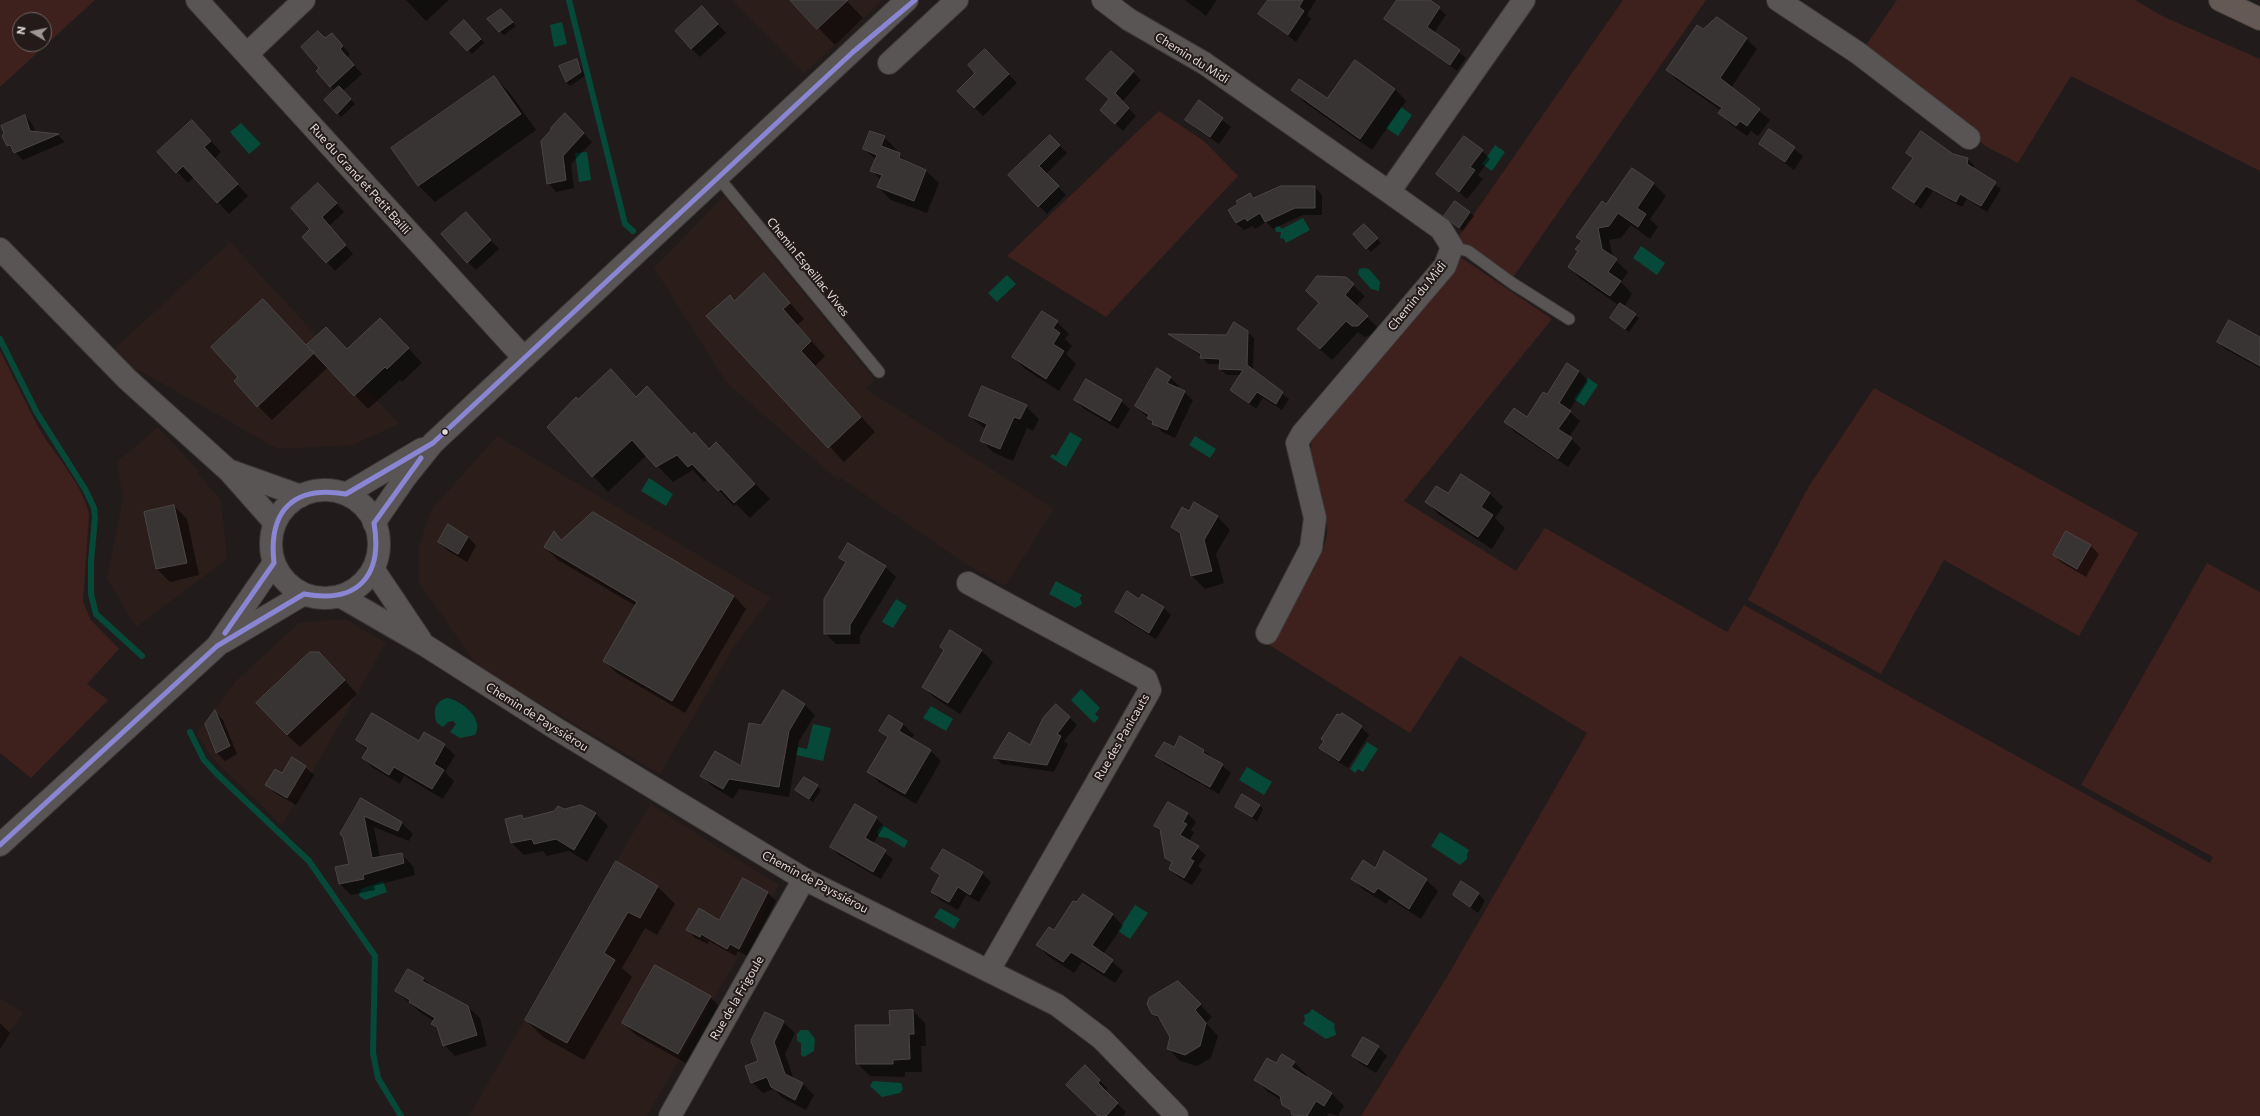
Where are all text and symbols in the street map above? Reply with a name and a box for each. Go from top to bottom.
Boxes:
north arrow [12,12,52,52]
text: N [14,25,28,35]
street label: Chemin du Midi [1152,29,1232,87]
street label: Rue du Grand et Petit Bailli [307,121,413,237]
street label: Chemin Espeillac Vives [764,215,852,319]
street label: Chemin du Midi [1385,259,1449,333]
unlabelled marker [440,427,450,437]
street label: Chemin de Payssiérou [483,680,591,754]
street label: Rue des Panicauts [1091,691,1153,783]
street label: Chemin de Payssiérou [759,848,871,916]
street label: Rue de la Frigoule [707,953,767,1043]

